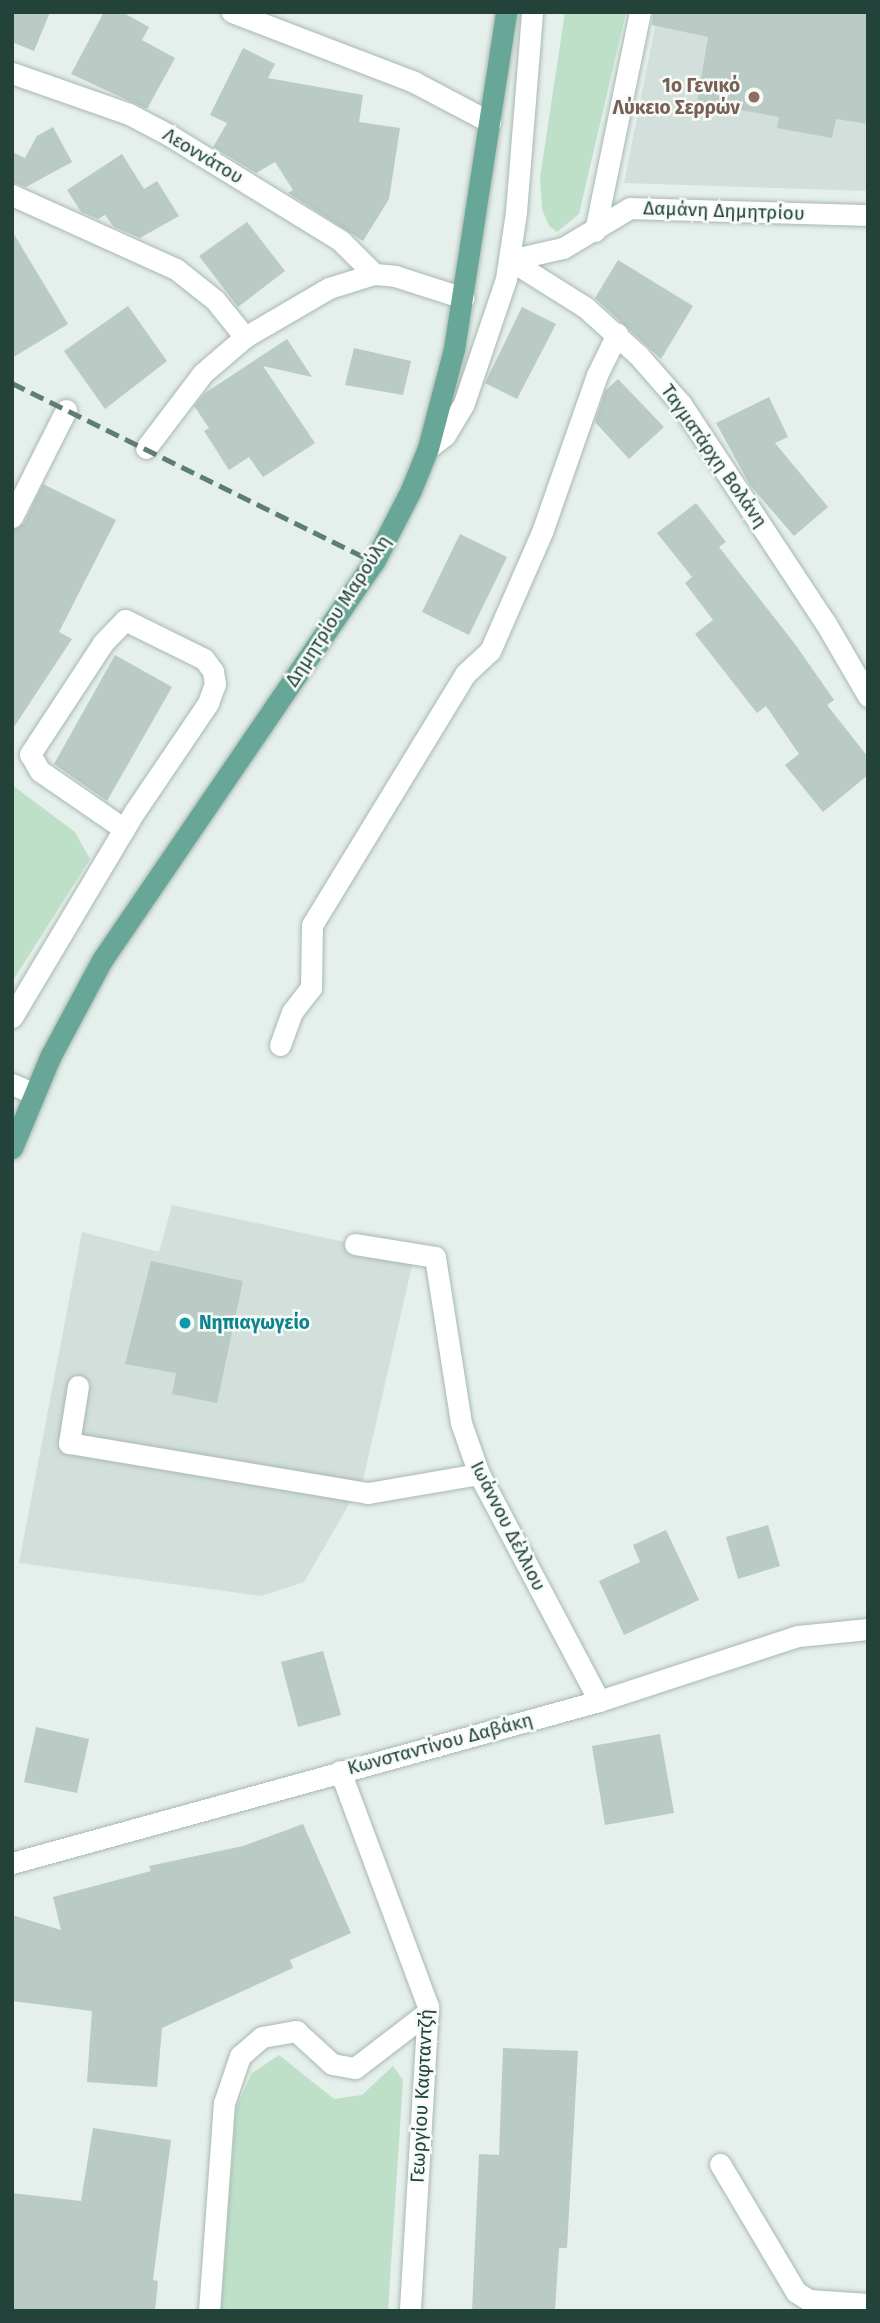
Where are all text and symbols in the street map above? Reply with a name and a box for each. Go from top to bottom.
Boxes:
place label: 1ο Γενικό Λύκειο Σερρών [613,75,740,119]
marker: 1ο Γενικό Λύκειο Σερρών [746,89,762,105]
street label: Λεοννάτου [159,123,247,189]
street label: Δαμάνη Δημητρίου [643,197,805,225]
street label: Ταγματάρχη Βολάνη [656,380,772,532]
street label: Δημητρίου Μαρούλη [281,531,395,691]
place label: Νηπιαγωγείο [199,1312,310,1334]
marker: Νηπιαγωγείο [177,1315,193,1331]
street label: Ιωάννου Δέλλιου [465,1457,551,1595]
street label: Κωνσταντίνου Δαβάκη [345,1708,535,1780]
street label: Γεωργίου Καφταντζή [406,2008,438,2184]

